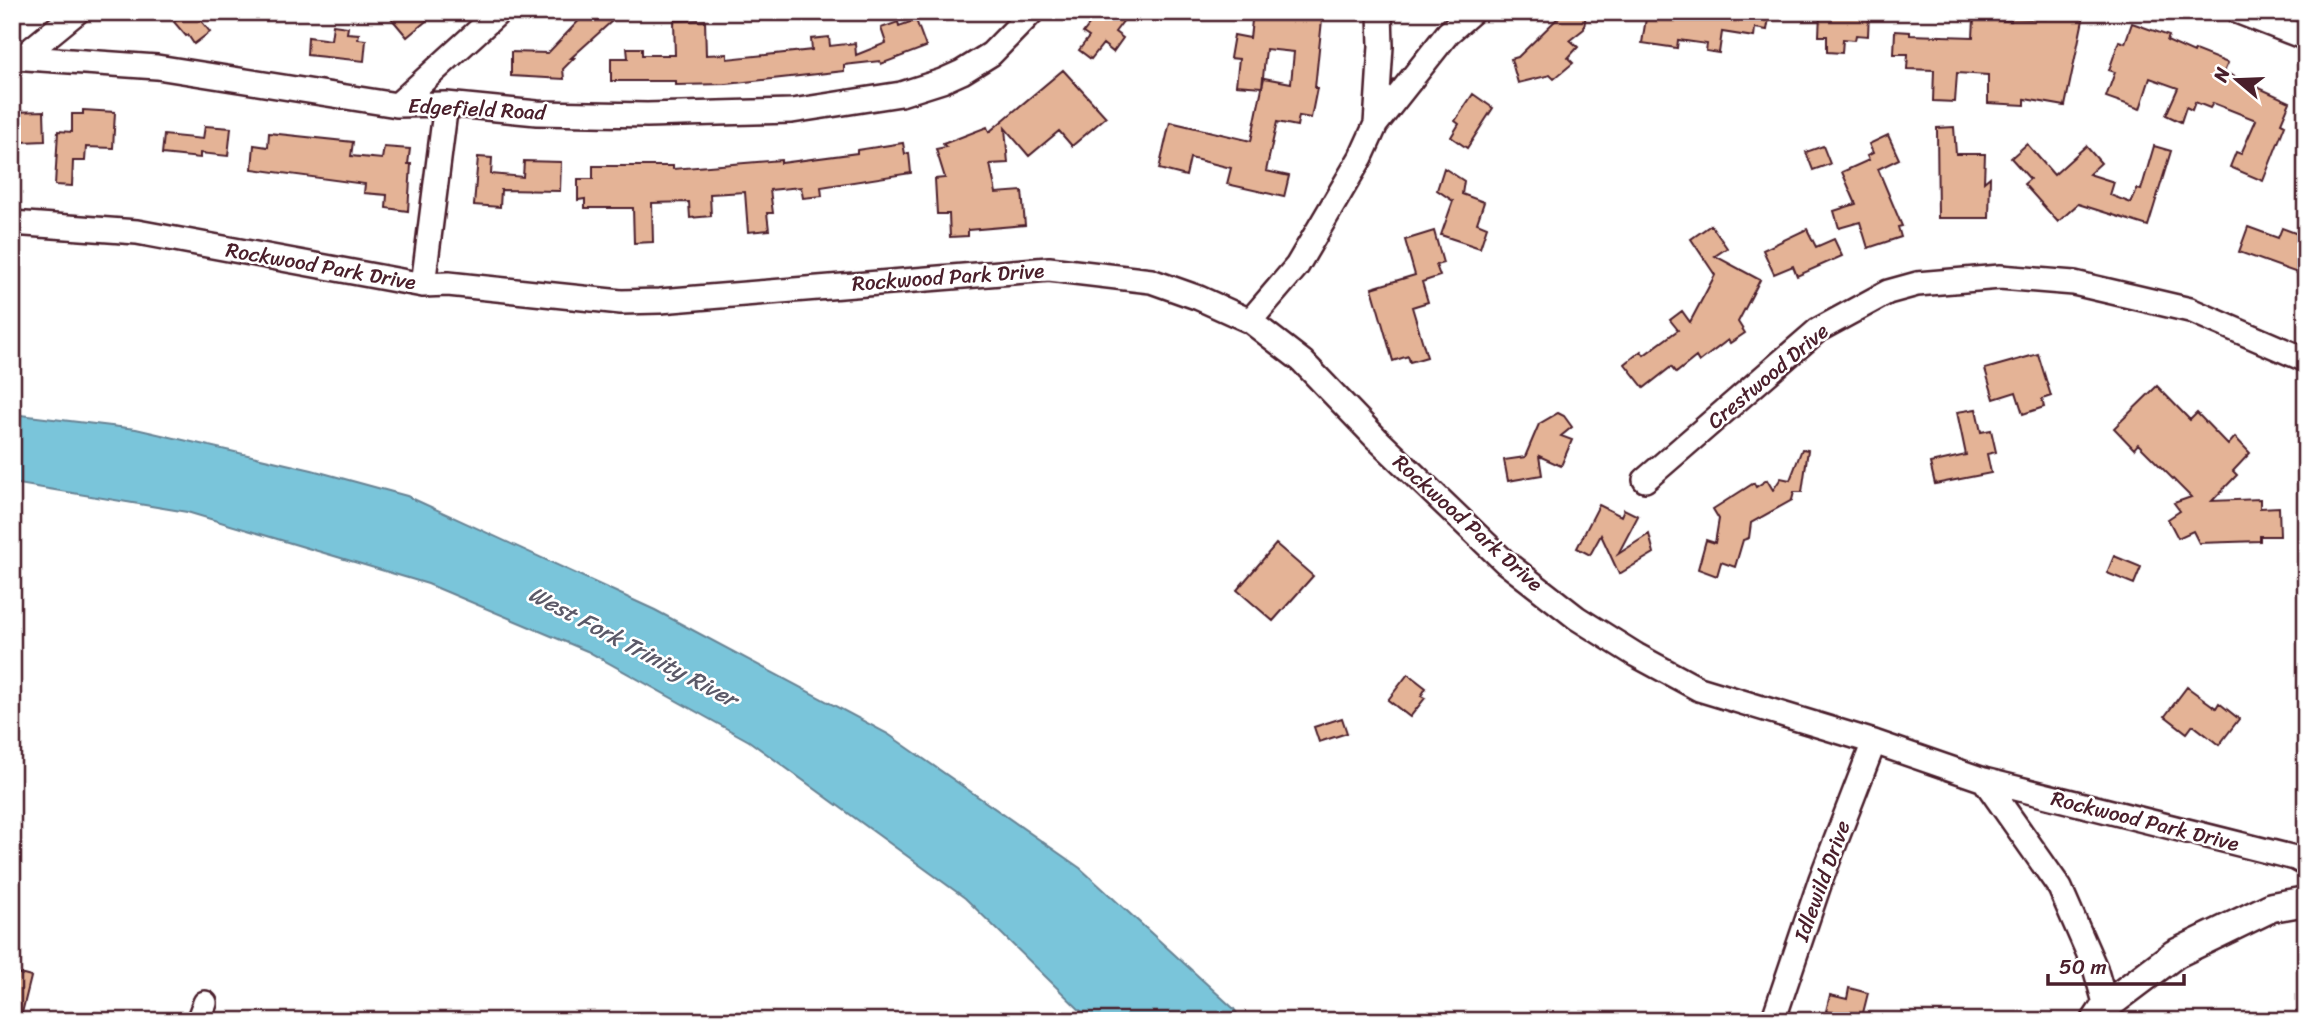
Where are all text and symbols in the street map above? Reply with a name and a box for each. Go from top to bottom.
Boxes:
north arrow [2202,46,2272,116]
text: N [2203,62,2239,87]
street label: Edgefield Road [407,86,549,132]
street label: Rockwood Park Drive [223,231,419,301]
street label: Rockwood Park Drive [851,251,1045,303]
street label: Crestwood Drive [1698,313,1838,439]
street label: Rockwood Park Drive [1384,444,1552,602]
water label: West Fork Trinity River [521,574,749,721]
street label: Rockwood Park Drive [2047,779,2243,863]
street label: Idlewild Drive [1782,815,1862,948]
scale bar [2048,942,2185,986]
text: 50 m [2059,948,2107,986]

